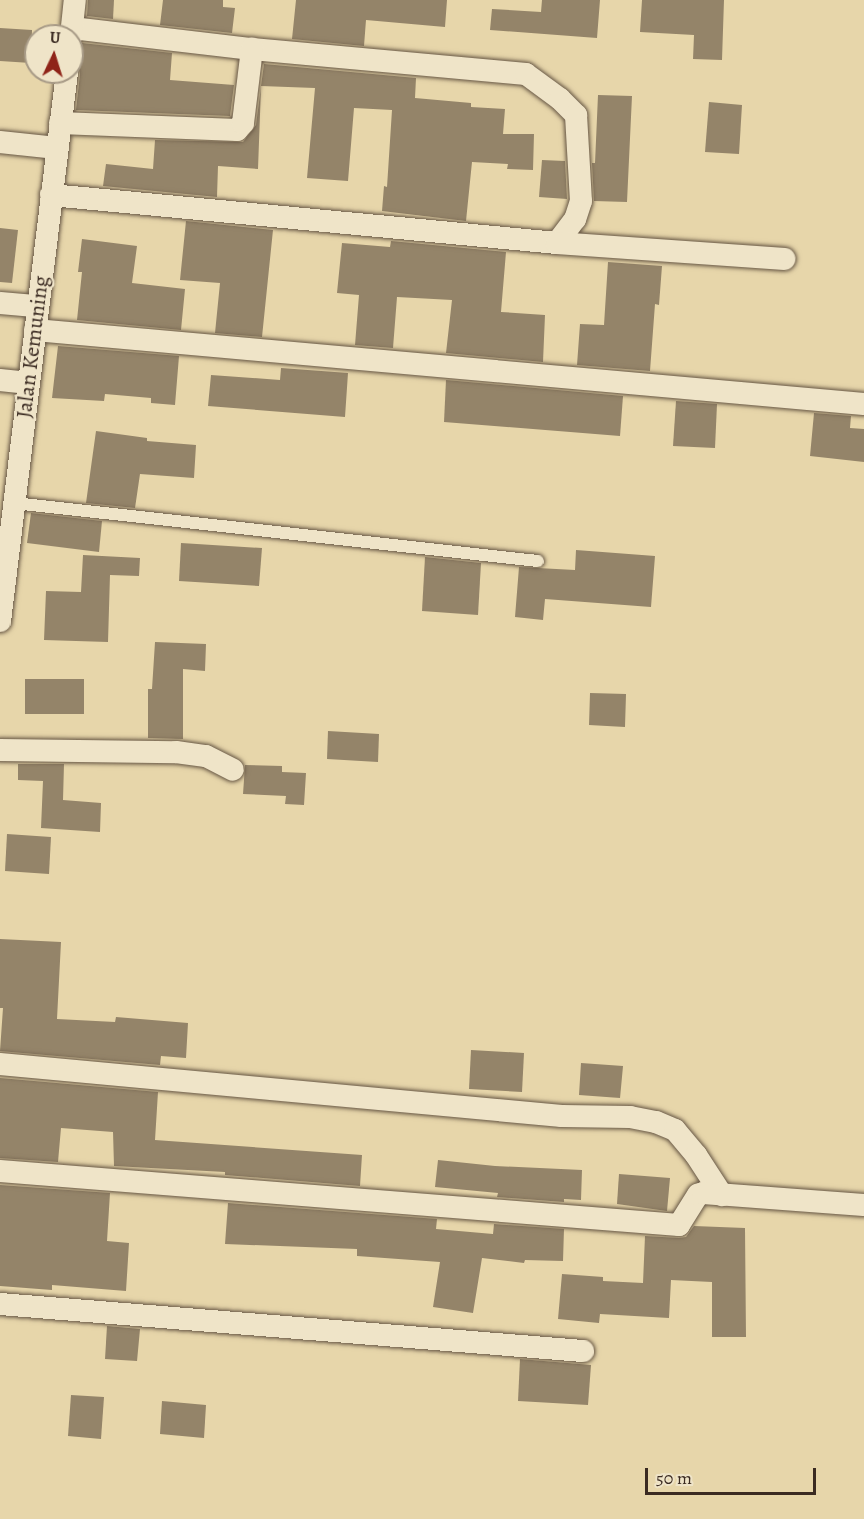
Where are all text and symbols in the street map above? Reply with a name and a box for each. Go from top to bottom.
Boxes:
north arrow [24,24,84,84]
text: U [49,27,61,49]
street label: Jalan Kemuning [11,274,55,420]
scale bar [648,1456,819,1494]
text: 50 m [656,1466,692,1490]

